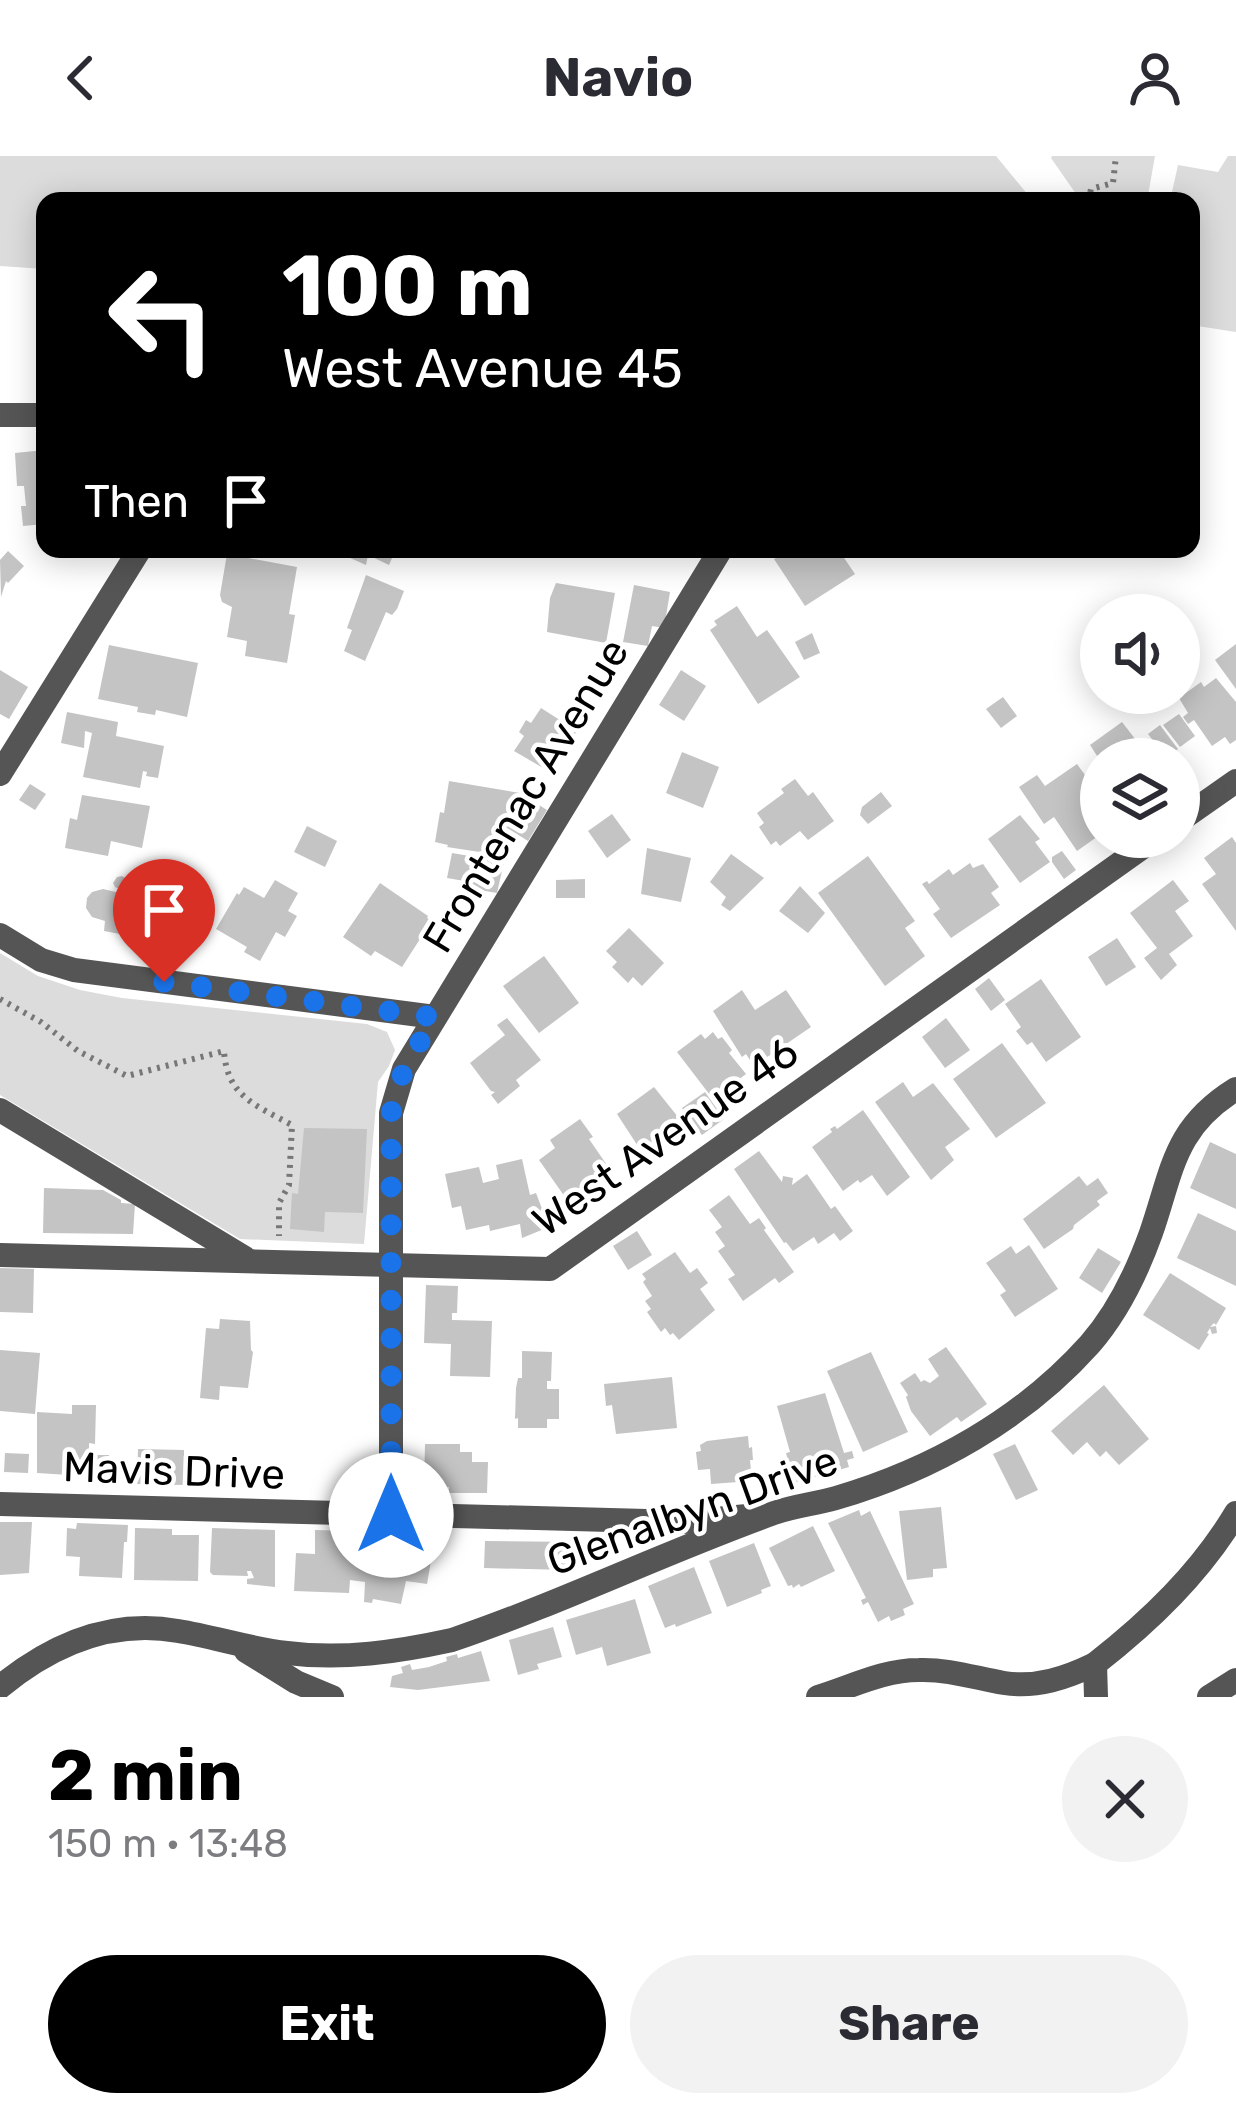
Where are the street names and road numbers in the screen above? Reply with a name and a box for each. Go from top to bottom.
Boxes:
street label: Frontenac Avenue [413,630,639,961]
street label: West Avenue 46 [523,1027,808,1247]
street label: Glenalbyn Drive [540,1435,844,1587]
street label: Mavis Drive [62,1442,286,1500]

